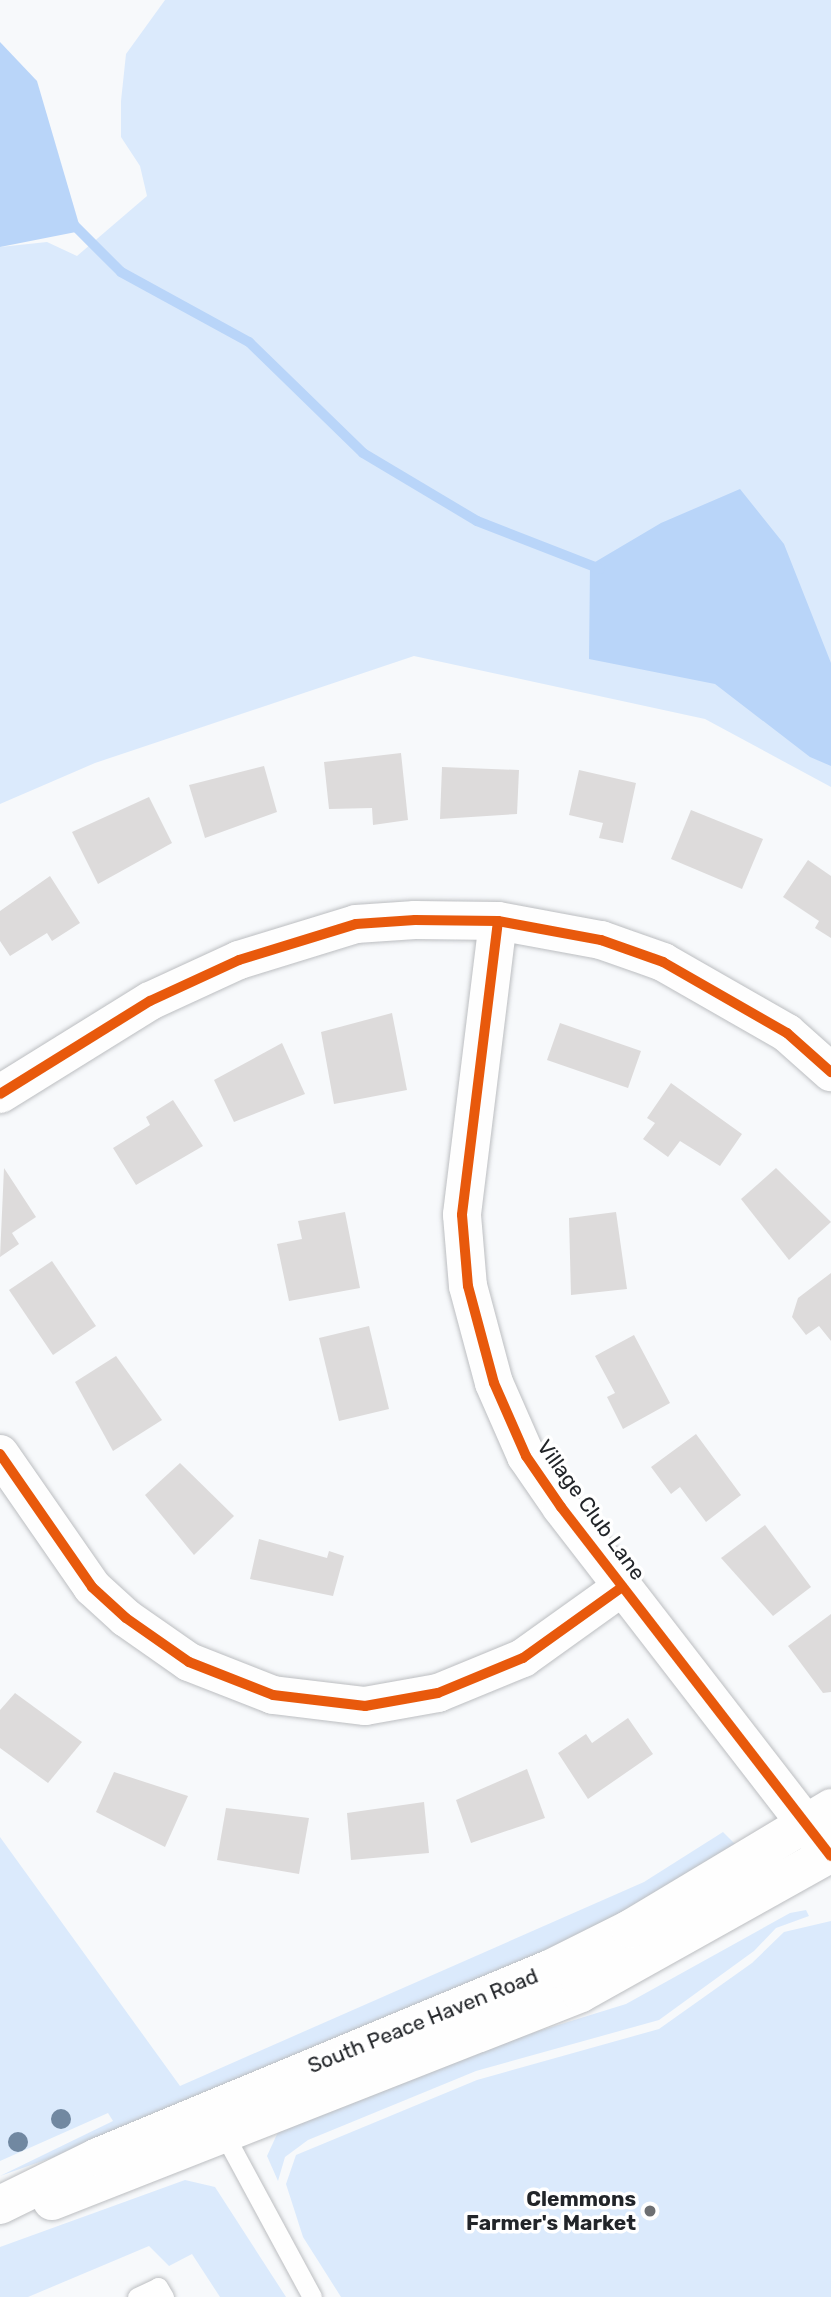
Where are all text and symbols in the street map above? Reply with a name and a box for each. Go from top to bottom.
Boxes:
street label: Village Club Lane [532,1435,650,1585]
street label: South Peace Haven Road [304,1963,542,2079]
place label: Clemmons Farmer's Market [466,2186,636,2236]
marker: Clemmons Farmer's Market [642,2203,658,2219]

